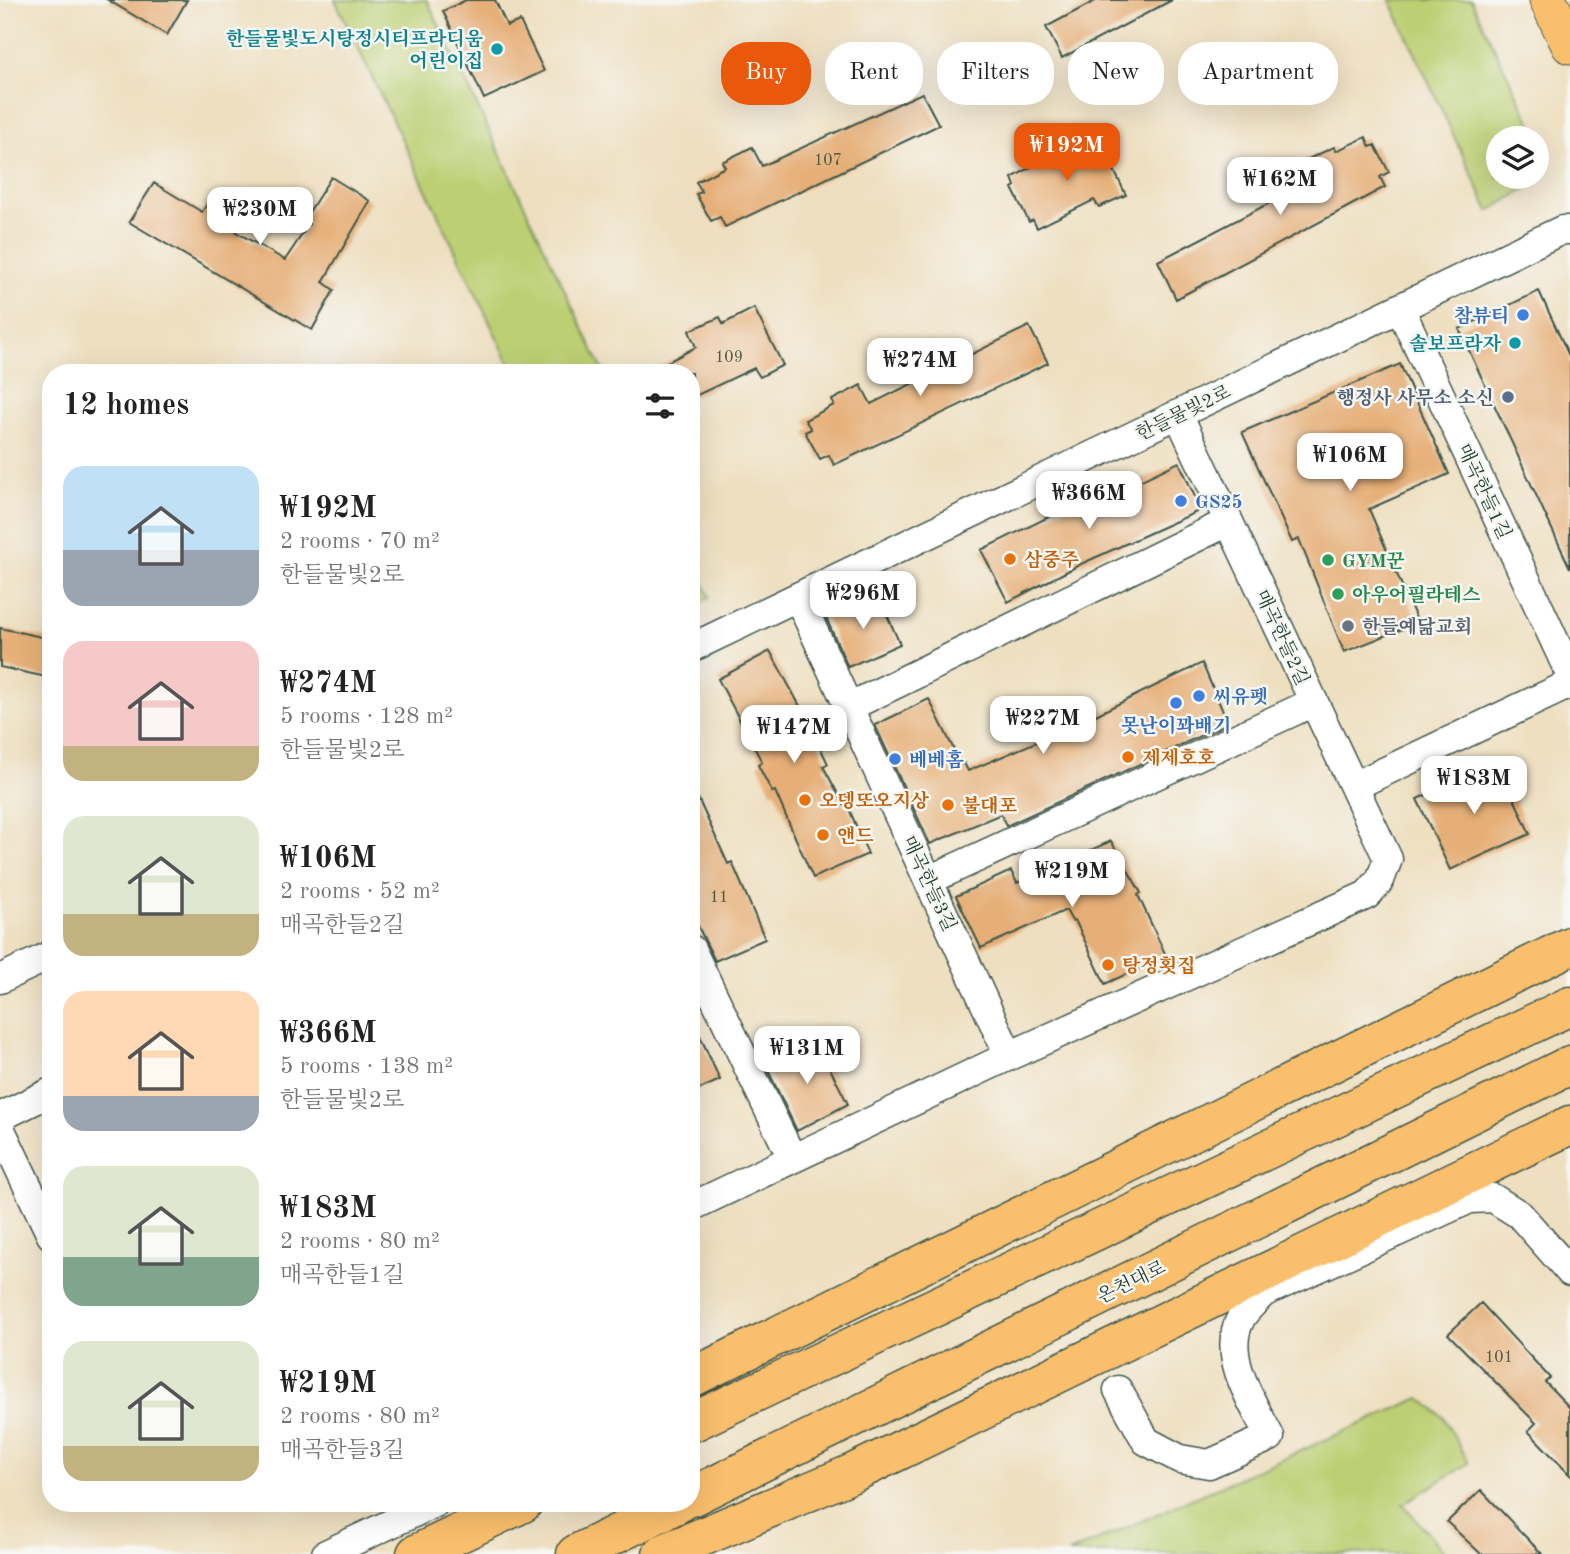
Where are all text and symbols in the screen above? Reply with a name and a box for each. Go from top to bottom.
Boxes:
place label: 한들물빛도시탕정시티프라디움 어린이집 [226,28,484,72]
marker: 한들물빛도시탕정시티프라디움 어린이집 [489,41,505,57]
chip: Buy [721,42,811,105]
chip: Rent [825,42,923,105]
chip: Filters [937,42,1054,105]
chip: New [1068,42,1164,105]
chip: Apartment [1178,42,1338,105]
pin: ₩192M [1018,124,1116,183]
map controls [1486,126,1549,189]
button: layers [1486,126,1549,189]
text: ₩192M [1030,134,1104,157]
house number: 107 [814,153,842,169]
pin: ₩162M [1231,158,1329,217]
text: ₩162M [1243,168,1317,191]
pin: ₩230M [211,188,309,247]
text: ₩230M [223,198,297,221]
place label: 참뷰티 [1454,305,1509,327]
marker: 참뷰티 [1515,307,1531,323]
place label: 솔보프라자 [1409,333,1502,355]
marker: 솔보프라자 [1507,335,1523,351]
pin: ₩274M [871,338,969,398]
text: ₩274M [883,349,957,372]
house number: 109 [715,350,743,366]
street label: 한들물빛2로 [1132,380,1234,445]
icon: filters [641,387,679,425]
place label: 행정사 사무소 소신 [1337,387,1494,409]
marker: 행정사 사무소 소신 [1500,389,1516,405]
text: 12 homes [63,391,189,421]
pin: ₩106M [1301,434,1399,493]
street label: 매곡한들1길 [1452,441,1515,543]
text: ₩106M [1313,444,1387,467]
pin: ₩366M [1040,472,1138,531]
text: ₩366M [1052,482,1126,505]
marker: GS25 [1173,493,1189,509]
icon: home [119,494,203,578]
text: ₩192M [280,494,377,524]
place label: GS25 [1195,494,1243,513]
text: 2 rooms · 70 m² [280,530,440,553]
place label: 삼중주 [1024,549,1079,571]
marker: 삼중주 [1002,551,1018,567]
marker: GYM꾼 [1320,552,1336,568]
place label: GYM꾼 [1342,552,1405,572]
text: 한들물빛2로 [280,564,404,587]
pin: ₩296M [814,572,912,631]
text: ₩296M [826,582,900,605]
place label: 아우어필라테스 [1352,584,1481,606]
marker: 아우어필라테스 [1330,586,1346,602]
street label: 매곡한들2길 [1250,587,1313,689]
place label: 한들예닮교회 [1362,616,1472,638]
marker: 한들예닮교회 [1340,618,1356,634]
icon: home [119,669,203,753]
text: ₩274M [280,669,377,699]
place label: 씨유펫 [1213,686,1268,708]
marker: 씨유펫 [1191,688,1207,704]
marker: 못난이꽈배기 [1168,695,1184,711]
pin: ₩227M [994,696,1092,756]
text: 5 rooms · 128 m² [280,705,453,728]
pin: ₩147M [745,706,843,765]
text: ₩227M [1006,707,1080,730]
place label: 못난이꽈배기 [1121,715,1231,737]
text: ₩147M [757,716,831,739]
text: 한들물빛2로 [280,739,404,762]
place label: 제제호호 [1142,747,1216,769]
place label: 베베홈 [909,749,964,771]
marker: 제제호호 [1120,749,1136,765]
marker: 베베홈 [887,751,903,767]
pin: ₩183M [1425,756,1523,816]
text: ₩183M [1437,767,1511,790]
place label: 오뎅또오지상 [819,790,930,812]
marker: 오뎅또오지상 [797,792,813,808]
place label: 불대포 [962,795,1018,817]
marker: 불대포 [940,797,956,813]
place label: 앤드 [837,825,874,847]
marker: 앤드 [815,827,831,843]
street label: 매곡한들3길 [897,833,960,935]
icon: home [119,844,203,928]
text: ₩106M [280,844,377,874]
pin: ₩219M [1023,850,1121,909]
text: ₩219M [1035,860,1109,883]
text: 2 rooms · 52 m² [280,880,440,903]
house number: 11 [710,890,728,906]
text: 매곡한들2길 [280,914,404,937]
place label: 탕정횟집 [1122,955,1195,977]
marker: 탕정횟집 [1100,957,1116,973]
icon: home [119,1019,203,1103]
text: ₩366M [280,1019,377,1049]
pin: ₩131M [758,1026,856,1086]
text: ₩131M [770,1037,844,1060]
text: 5 rooms · 138 m² [280,1055,453,1078]
text: 한들물빛2로 [280,1089,404,1112]
icon: home [119,1194,203,1278]
text: ₩183M [280,1194,377,1224]
text: 2 rooms · 80 m² [280,1230,440,1253]
street label: 온천대로 [1094,1257,1169,1308]
text: 매곡한들1길 [280,1264,404,1287]
house number: 101 [1485,1350,1513,1366]
icon: home [119,1369,203,1453]
text: ₩219M [280,1369,377,1399]
text: 2 rooms · 80 m² [280,1405,440,1428]
text: 매곡한들3길 [280,1439,404,1462]

